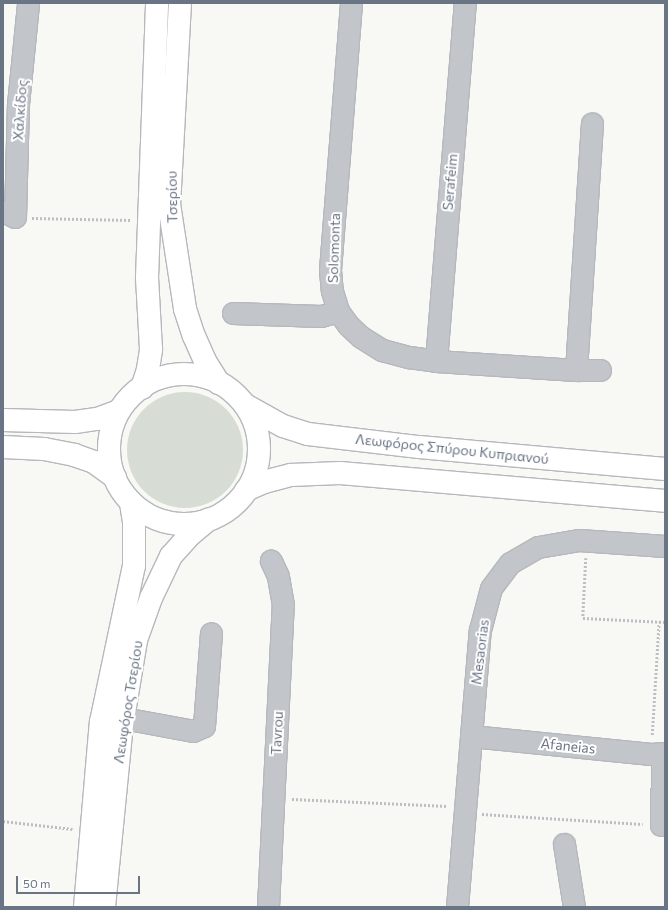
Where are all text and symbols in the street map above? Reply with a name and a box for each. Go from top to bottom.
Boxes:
street label: Χαλκίδος [10,79,30,141]
street label: Serafeim [439,153,461,211]
street label: Τσερίου [163,171,181,223]
street label: Solomonta [324,213,344,283]
street label: Λεωφόρος Σπύρου Κυπριανού [354,430,550,468]
street label: Mesaorias [468,618,492,686]
street label: Λεωφόρος Τσερίου [110,639,146,765]
street label: Tavrou [267,711,287,755]
street label: Afaneias [540,735,596,757]
scale bar [18,868,142,894]
text: 50 m [23,876,51,890]

